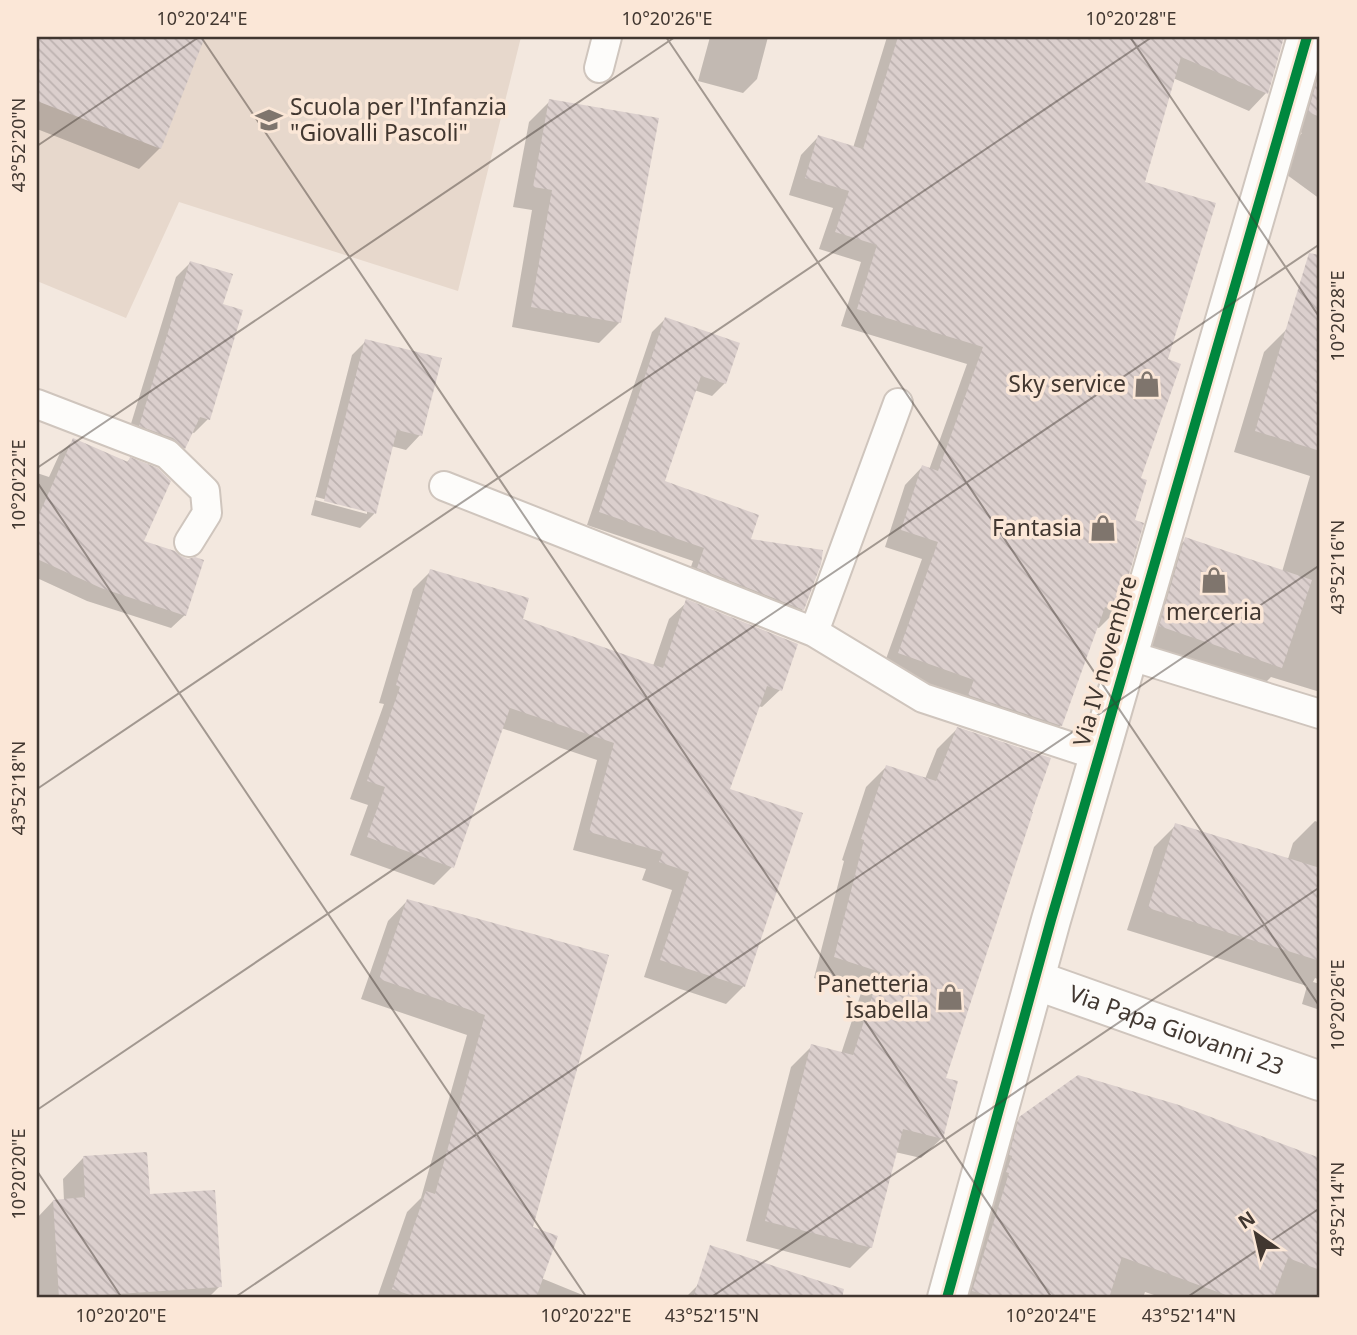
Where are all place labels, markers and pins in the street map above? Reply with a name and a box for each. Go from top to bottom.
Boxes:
place label: Scuola per l'Infanzia "Giovalli Pascoli" [290,90,507,148]
school or university icon: Scuola per l'Infanzia "Giovalli Pascoli" [254,105,284,135]
place label: Sky service [1008,367,1126,399]
shop icon: Sky service [1132,369,1162,399]
place label: Fantasia [992,511,1082,543]
shop icon: Fantasia [1088,513,1118,543]
shop icon: merceria [1199,565,1229,595]
place label: merceria [1166,595,1262,627]
place label: Panetteria Isabella [817,967,929,1025]
shop icon: Panetteria Isabella [935,982,965,1012]

